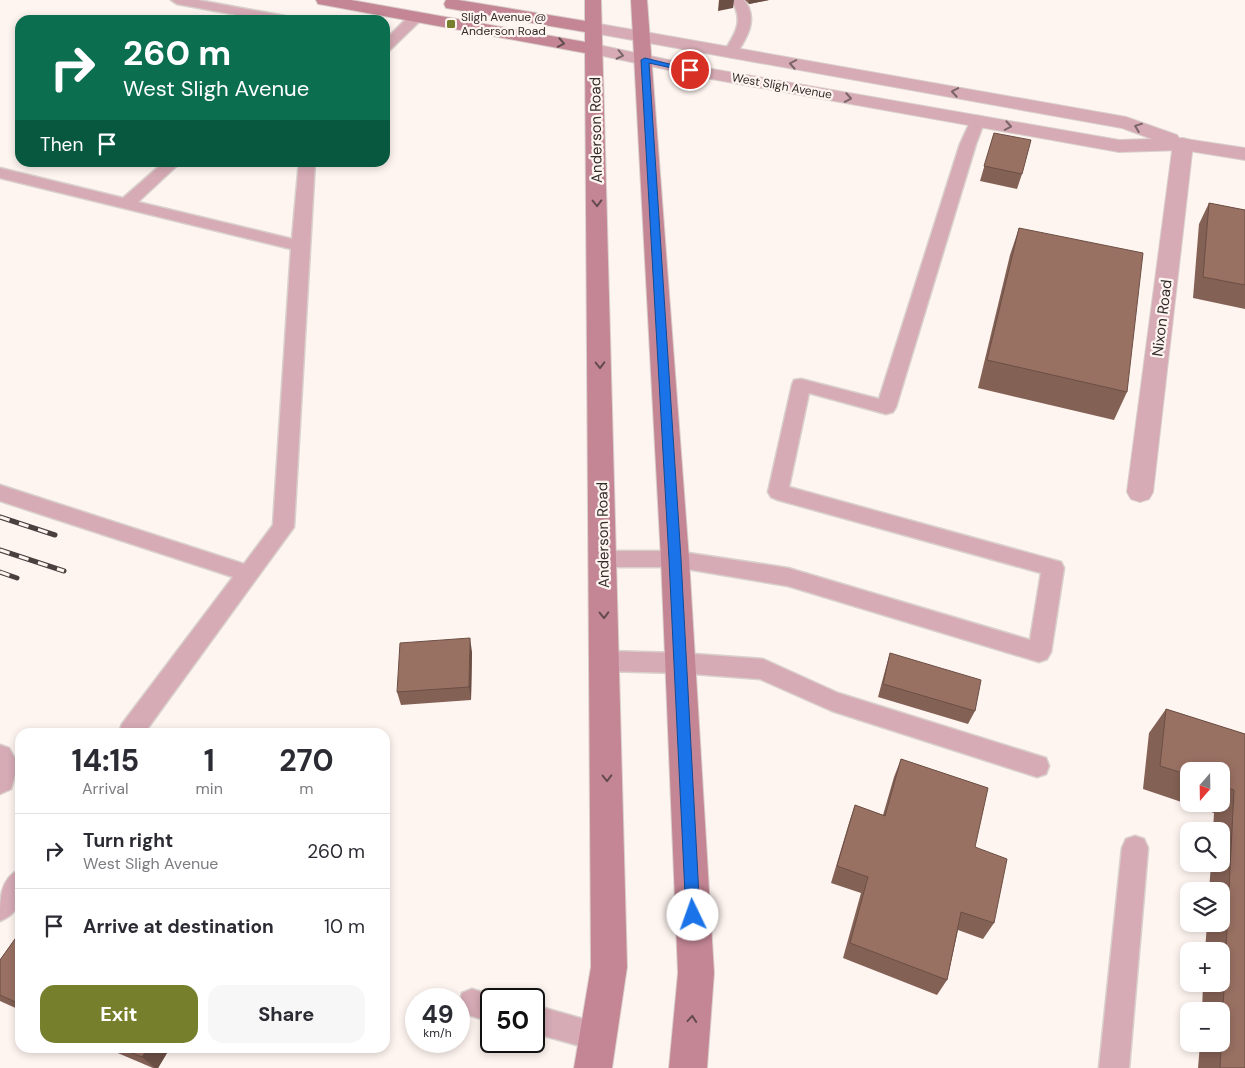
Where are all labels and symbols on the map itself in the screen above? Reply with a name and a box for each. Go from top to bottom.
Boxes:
place label: Sligh Avenue @ Anderson Road [461,9,546,39]
marker: Sligh Avenue @ Anderson Road [445,18,457,30]
one-way arrow [557,37,566,48]
one-way arrow [615,49,624,60]
pin [669,49,711,91]
one-way arrow [788,59,797,69]
street label: West Sligh Avenue [731,69,834,103]
street label: Anderson Road [585,77,607,183]
one-way arrow [950,87,959,97]
one-way arrow [843,92,852,102]
one-way arrow [1003,120,1012,130]
one-way arrow [1134,123,1143,133]
one-way arrow [592,200,602,207]
street label: Nixon Road [1147,278,1177,358]
one-way arrow [595,362,605,370]
street label: Anderson Road [592,482,614,588]
one-way arrow [599,612,609,620]
north arrow [1180,762,1230,812]
one-way arrow [601,774,612,782]
position arrow [666,888,718,940]
speed limit sign: 50 [480,988,545,1053]
one-way arrow [686,1015,697,1023]

